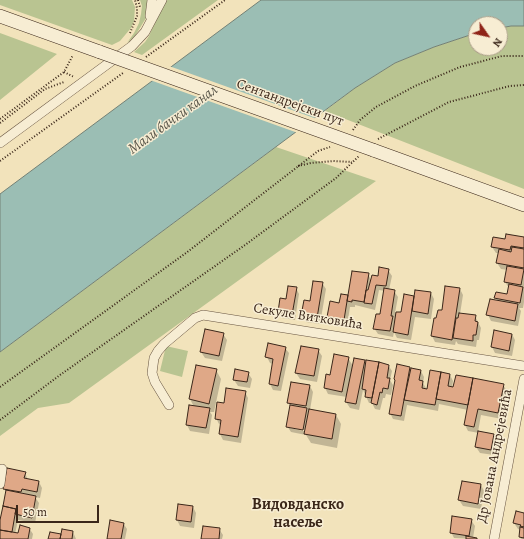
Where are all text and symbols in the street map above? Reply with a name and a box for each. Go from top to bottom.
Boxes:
north arrow [468,16,508,56]
text: N [489,35,506,50]
street label: Сентандрејски пут [234,76,346,130]
water label: Мали бачки канал [125,81,221,159]
street label: Секуле Витковића [252,300,364,334]
street label: Др Јована Андрејевића [474,388,516,524]
district label: Видовданско насеље [252,495,344,533]
scale bar [18,497,101,523]
text: 50 m [23,504,47,520]

